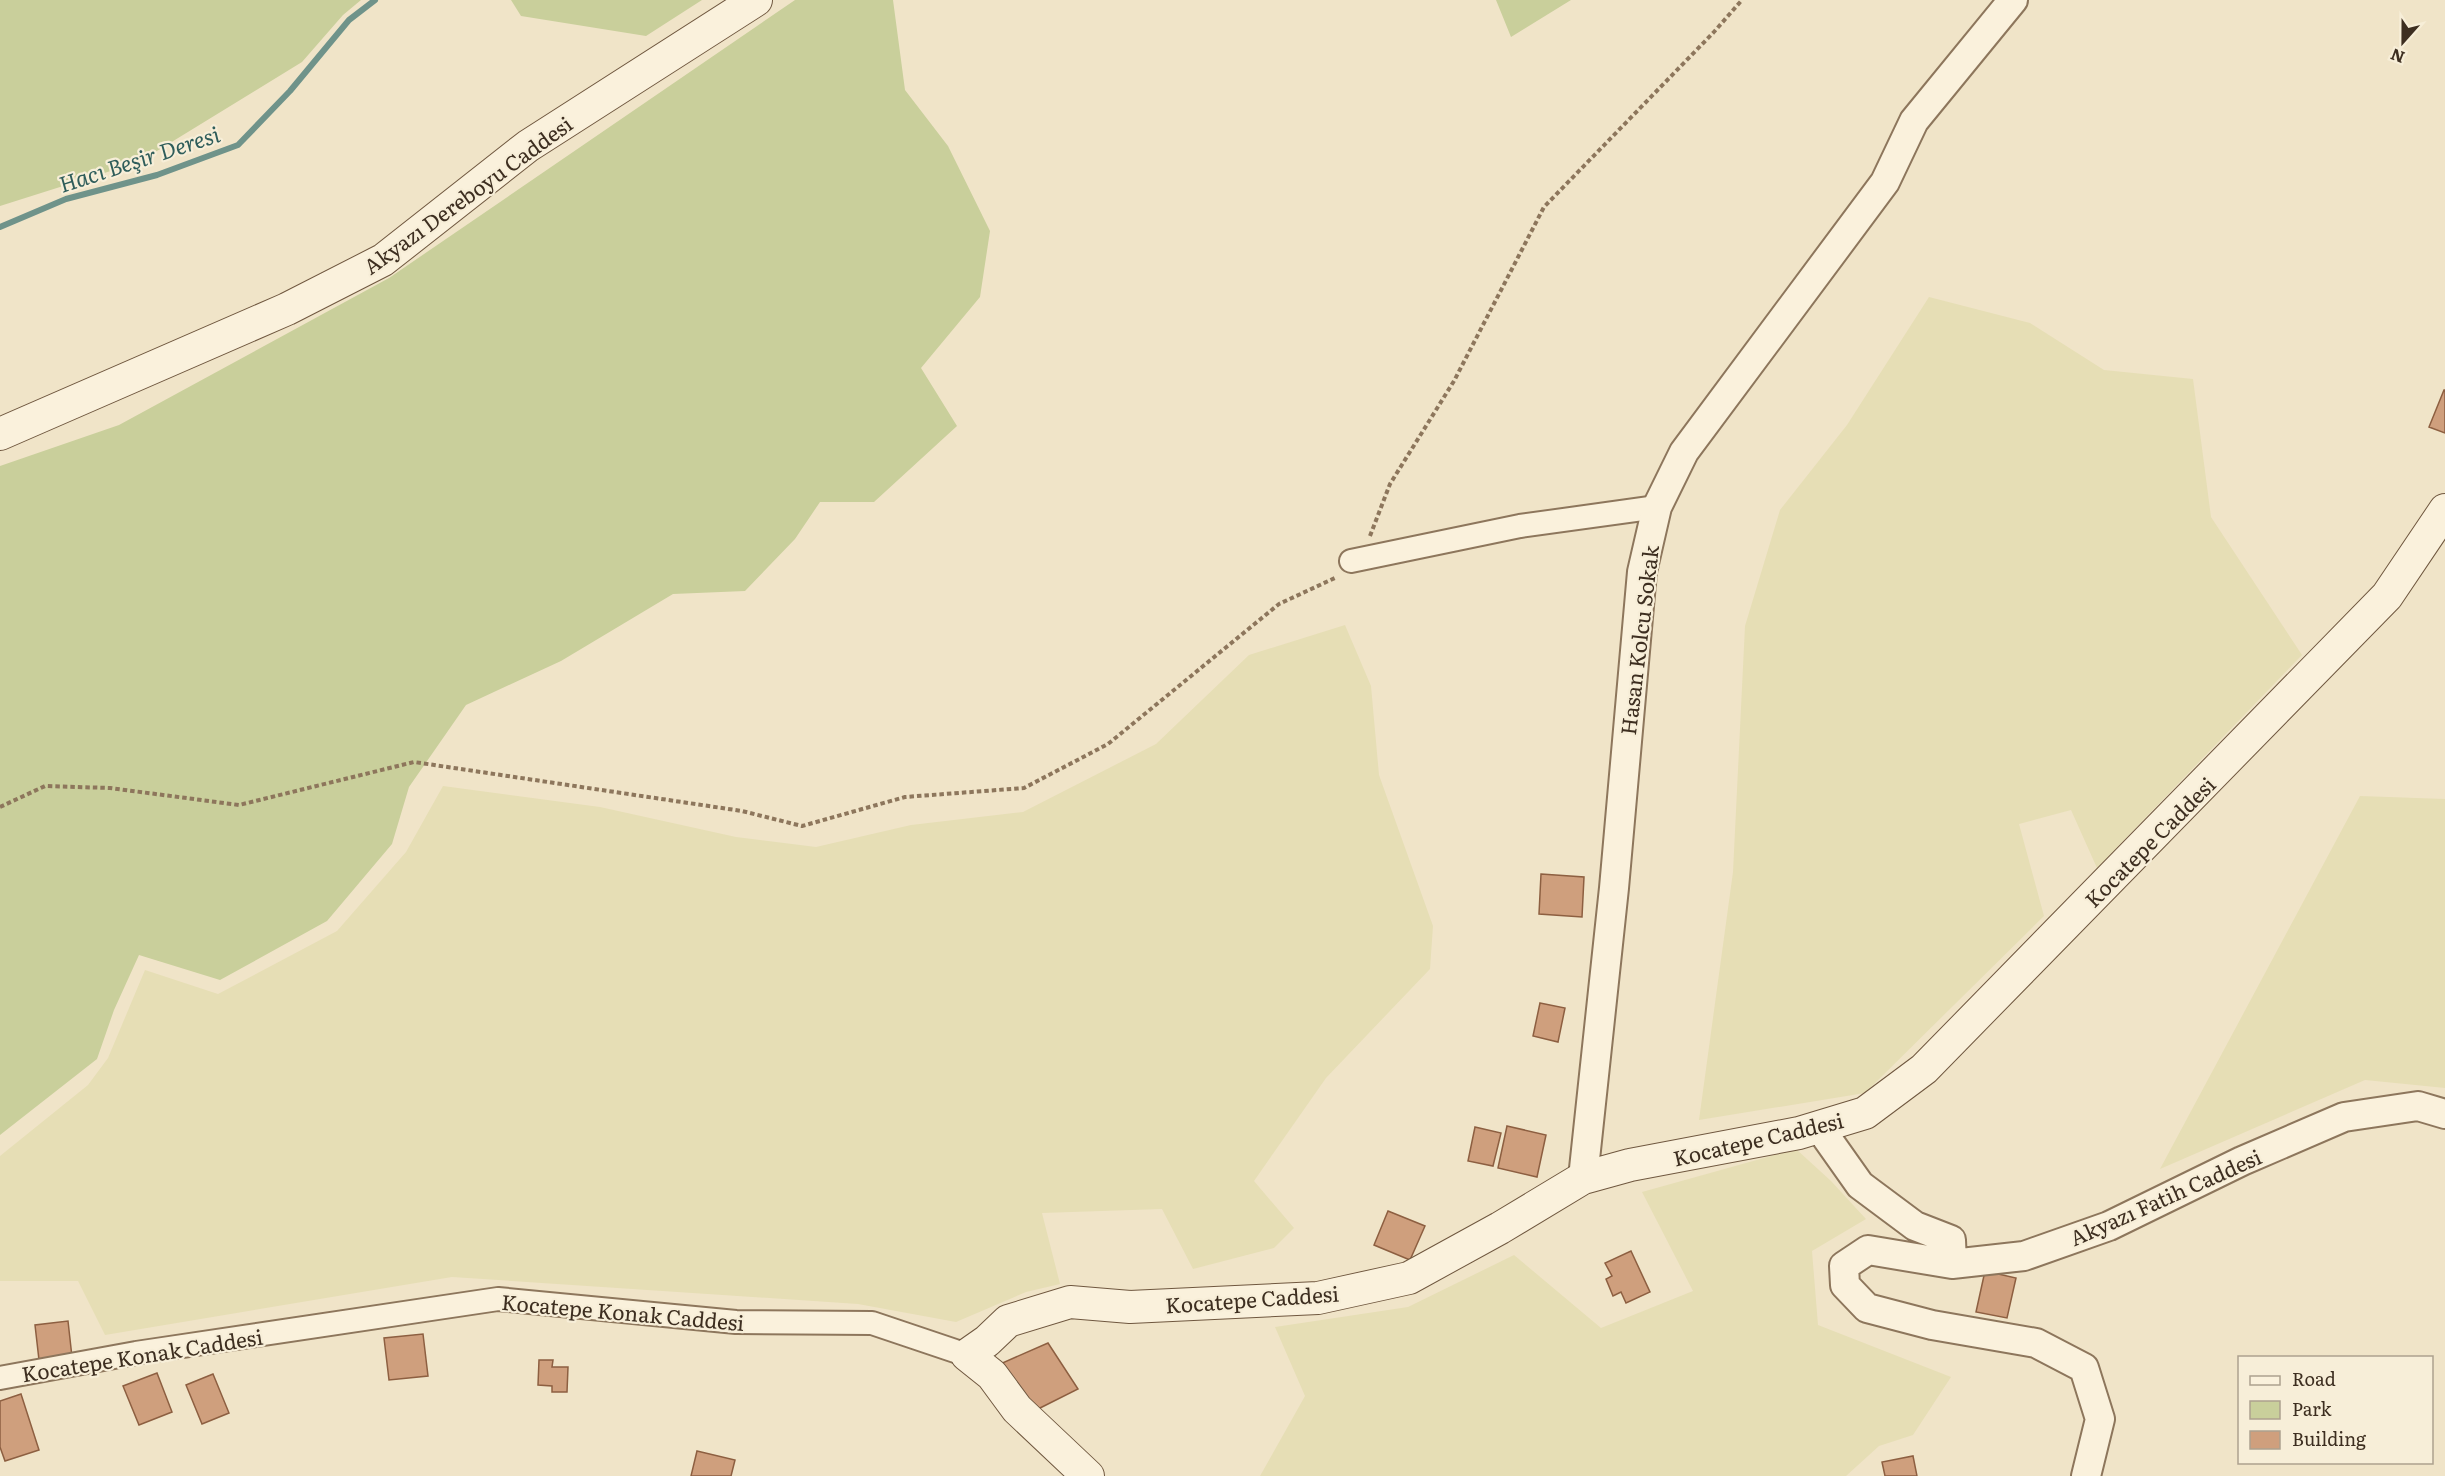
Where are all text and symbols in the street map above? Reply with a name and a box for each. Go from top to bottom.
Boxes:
north arrow [2373,12,2433,72]
text: N [2387,43,2408,71]
street label: Akyazı Dereboyu Caddesi [356,107,578,281]
water label: Hacı Beşir Deresi [54,116,224,200]
street label: Hasan Kolcu Sokak [1611,543,1665,737]
street label: Kocatepe Caddesi [2077,769,2221,913]
street label: Kocatepe Caddesi [1670,1103,1846,1173]
street label: Akyazı Fatih Caddesi [2064,1140,2266,1252]
street label: Kocatepe Caddesi [1164,1276,1340,1320]
street label: Kocatepe Konak Caddesi [500,1285,746,1337]
street label: Kocatepe Konak Caddesi [19,1320,265,1388]
legend [2238,1356,2433,1464]
text: Road [2292,1365,2336,1392]
text: Park [2292,1395,2333,1422]
text: Building [2292,1425,2367,1452]

